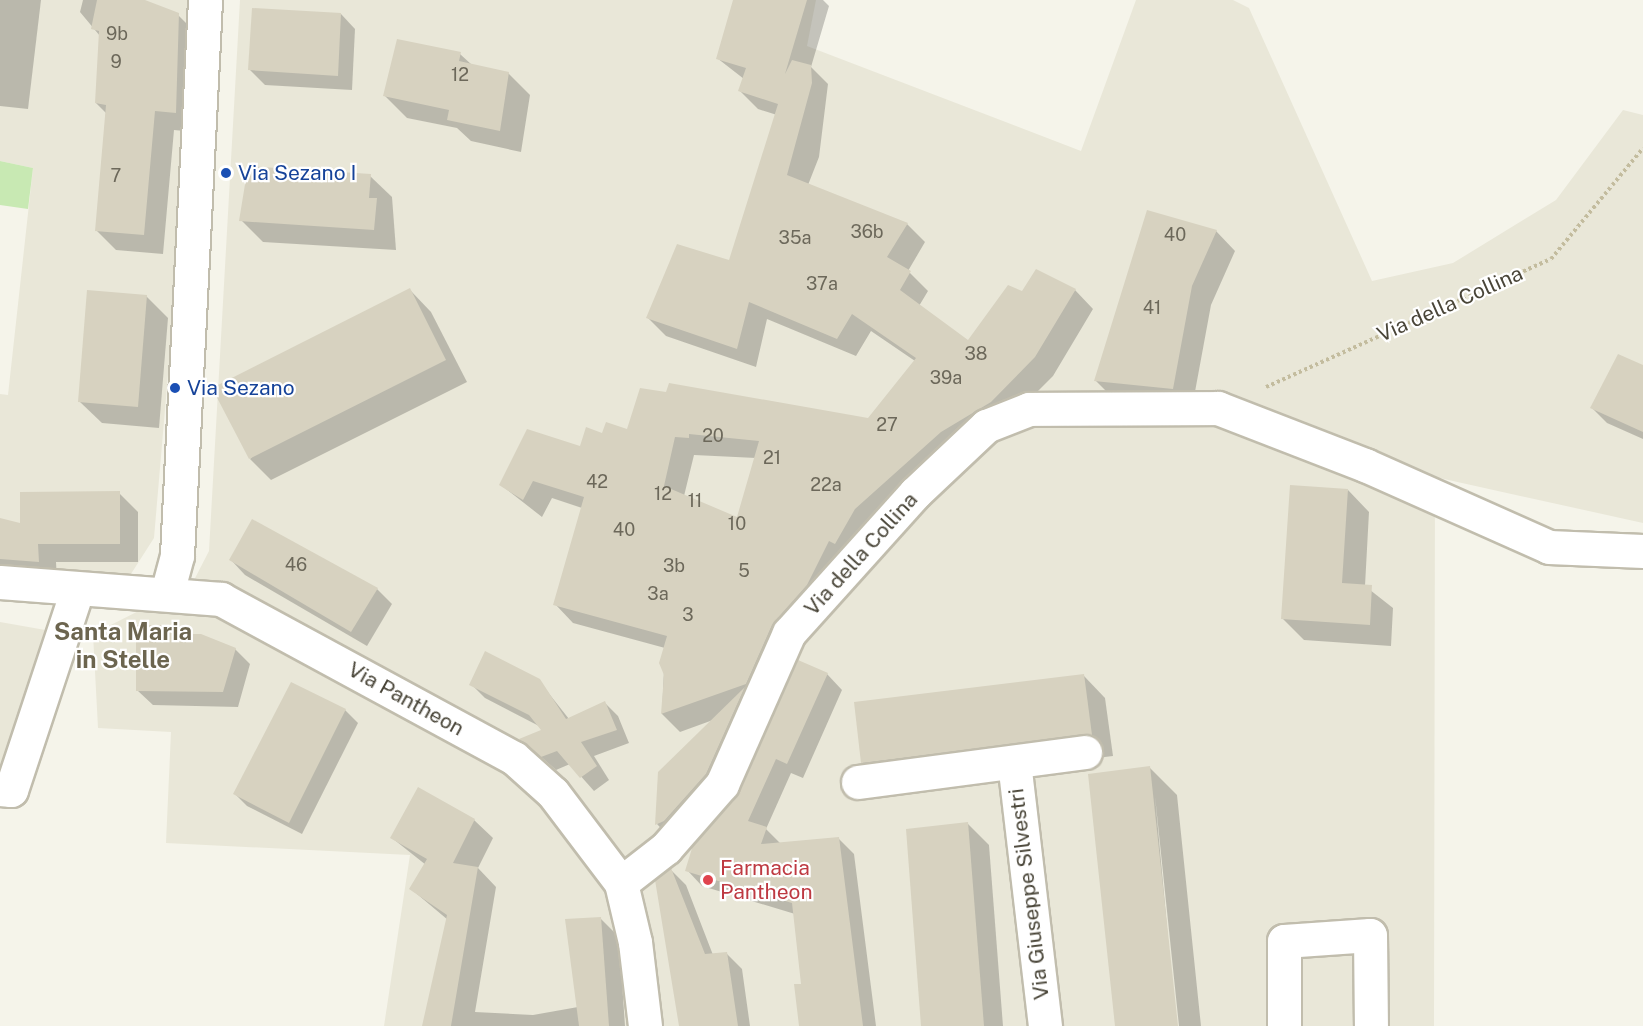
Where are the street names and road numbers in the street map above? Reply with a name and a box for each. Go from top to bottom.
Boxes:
street label: Via della Collina [1373,261,1527,347]
street label: Via della Collina [799,487,923,621]
street label: Via Pantheon [344,657,468,741]
street label: Via Giuseppe Silvestri [1004,787,1054,1001]

